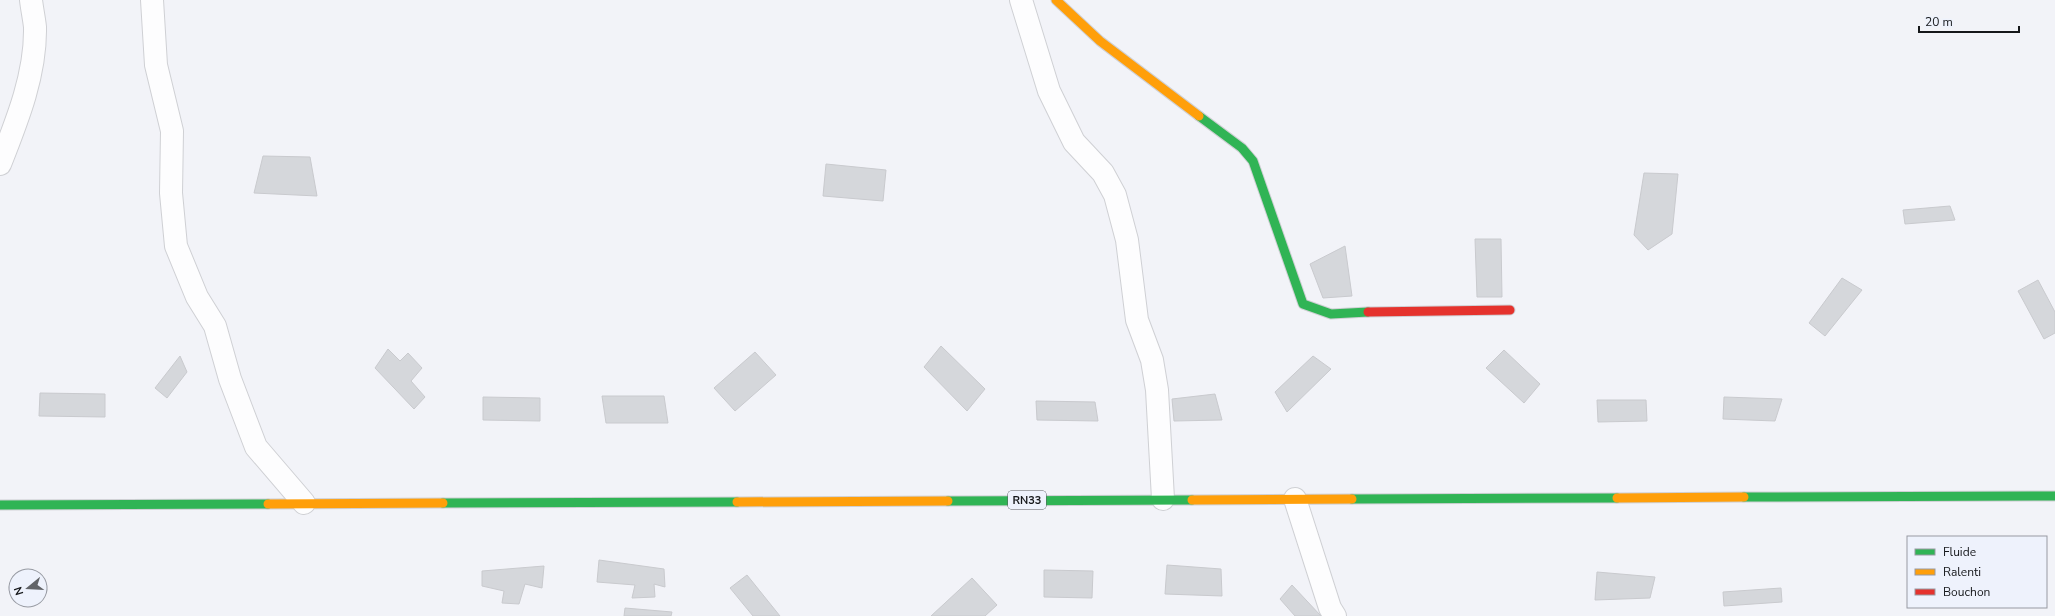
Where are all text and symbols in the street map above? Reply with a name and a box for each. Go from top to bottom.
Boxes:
scale bar [1919,8,2019,34]
text: 20 m [1925,14,1953,30]
road number: RN33 [1008,491,1046,509]
legend [1907,536,2047,608]
text: Fluide [1943,544,1976,560]
text: Ralenti [1943,564,1981,580]
north arrow [8,568,48,608]
text: Bouchon [1943,584,1990,600]
text: N [11,585,27,597]

